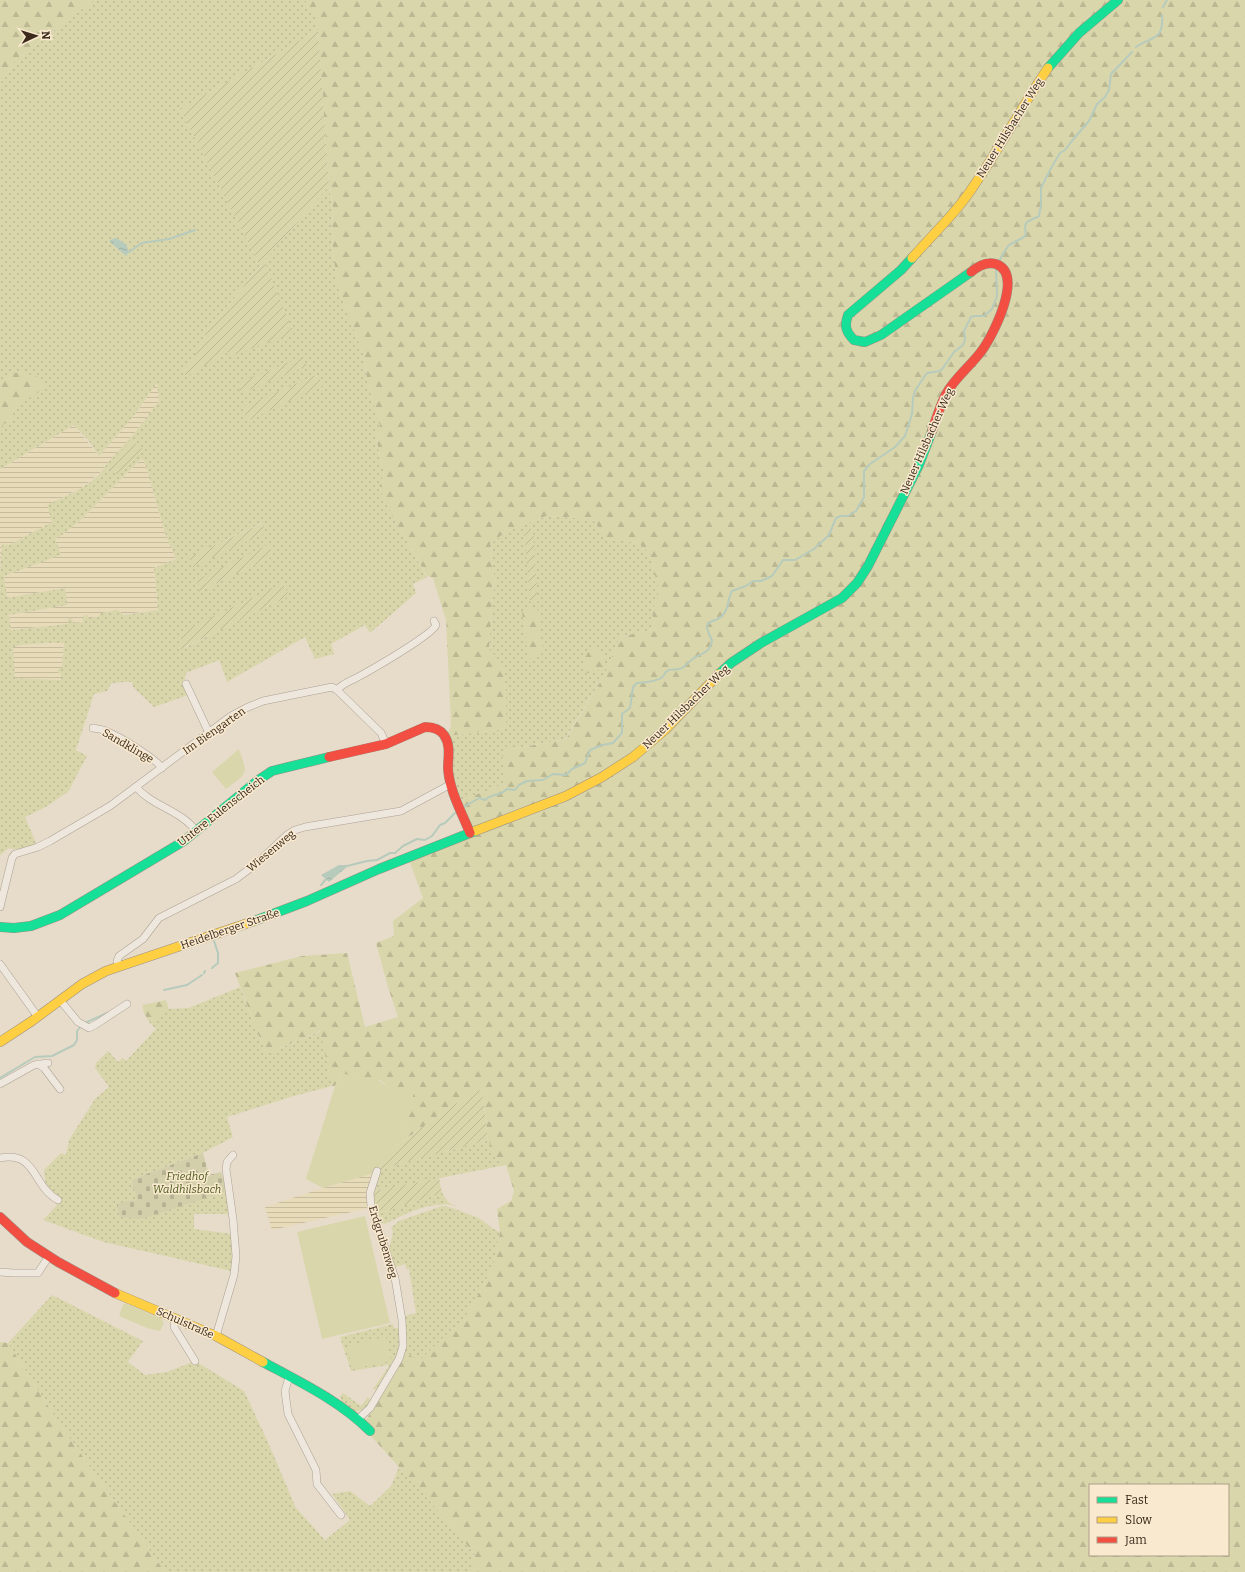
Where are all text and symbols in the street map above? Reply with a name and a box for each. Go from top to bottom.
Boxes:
north arrow [16,16,56,56]
text: N [39,31,52,41]
street label: Neuer Hilsbacher Weg [974,76,1046,180]
street label: Neuer Hilsbacher Weg [898,386,956,496]
street label: Neuer Hilsbacher Weg [640,662,732,752]
street label: Im Biengarten [180,705,248,757]
street label: Sandklinge [100,726,156,766]
street label: Untere Eulenscheich [175,773,267,849]
street label: Wiesenweg [244,827,298,875]
street label: Heidelberger Straße [179,906,281,952]
park label: Friedhof Waldhilsbach [153,1170,221,1196]
street label: Erdgrubenweg [366,1204,400,1280]
street label: Schulstraße [154,1305,216,1341]
legend [1089,1484,1229,1556]
text: Fast [1125,1493,1149,1507]
text: Slow [1125,1513,1152,1527]
text: Jam [1124,1533,1147,1547]

